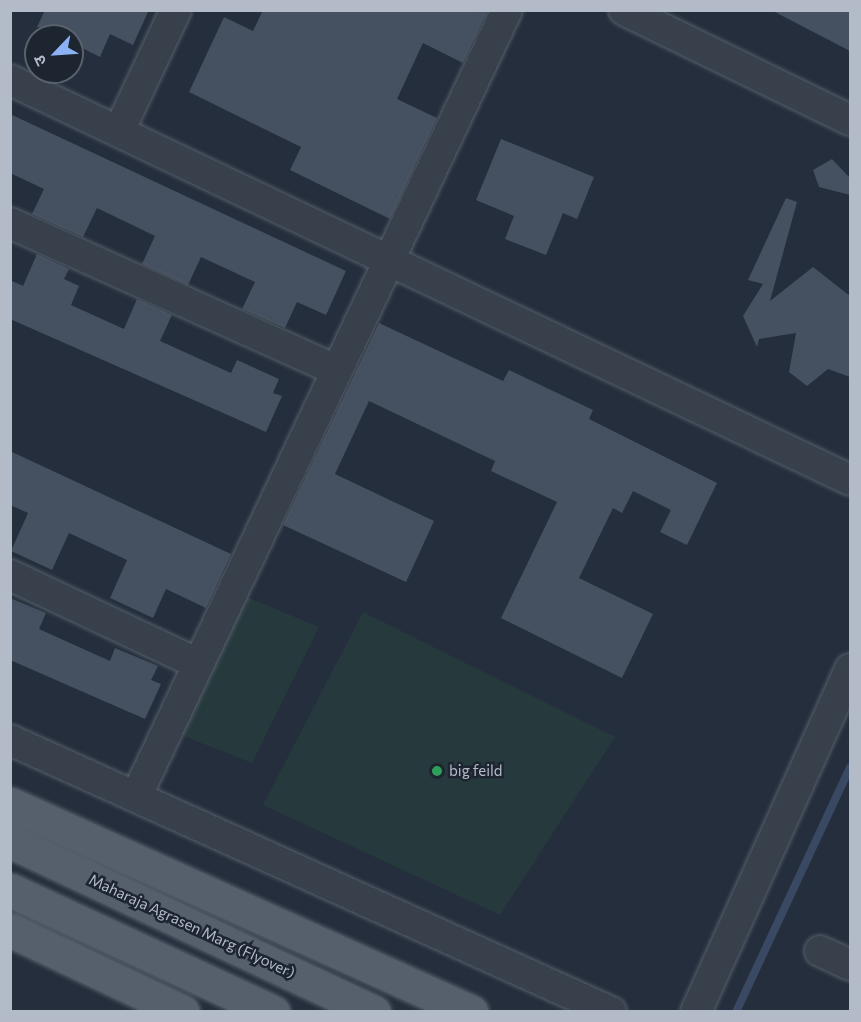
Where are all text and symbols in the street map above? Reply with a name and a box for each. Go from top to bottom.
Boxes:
north arrow [24,24,84,84]
text: उ [28,53,50,69]
place label: big feild [449,762,503,780]
marker: big feild [430,764,444,778]
street label: Maharaja Agrasen Marg (Flyover) [86,870,298,982]

